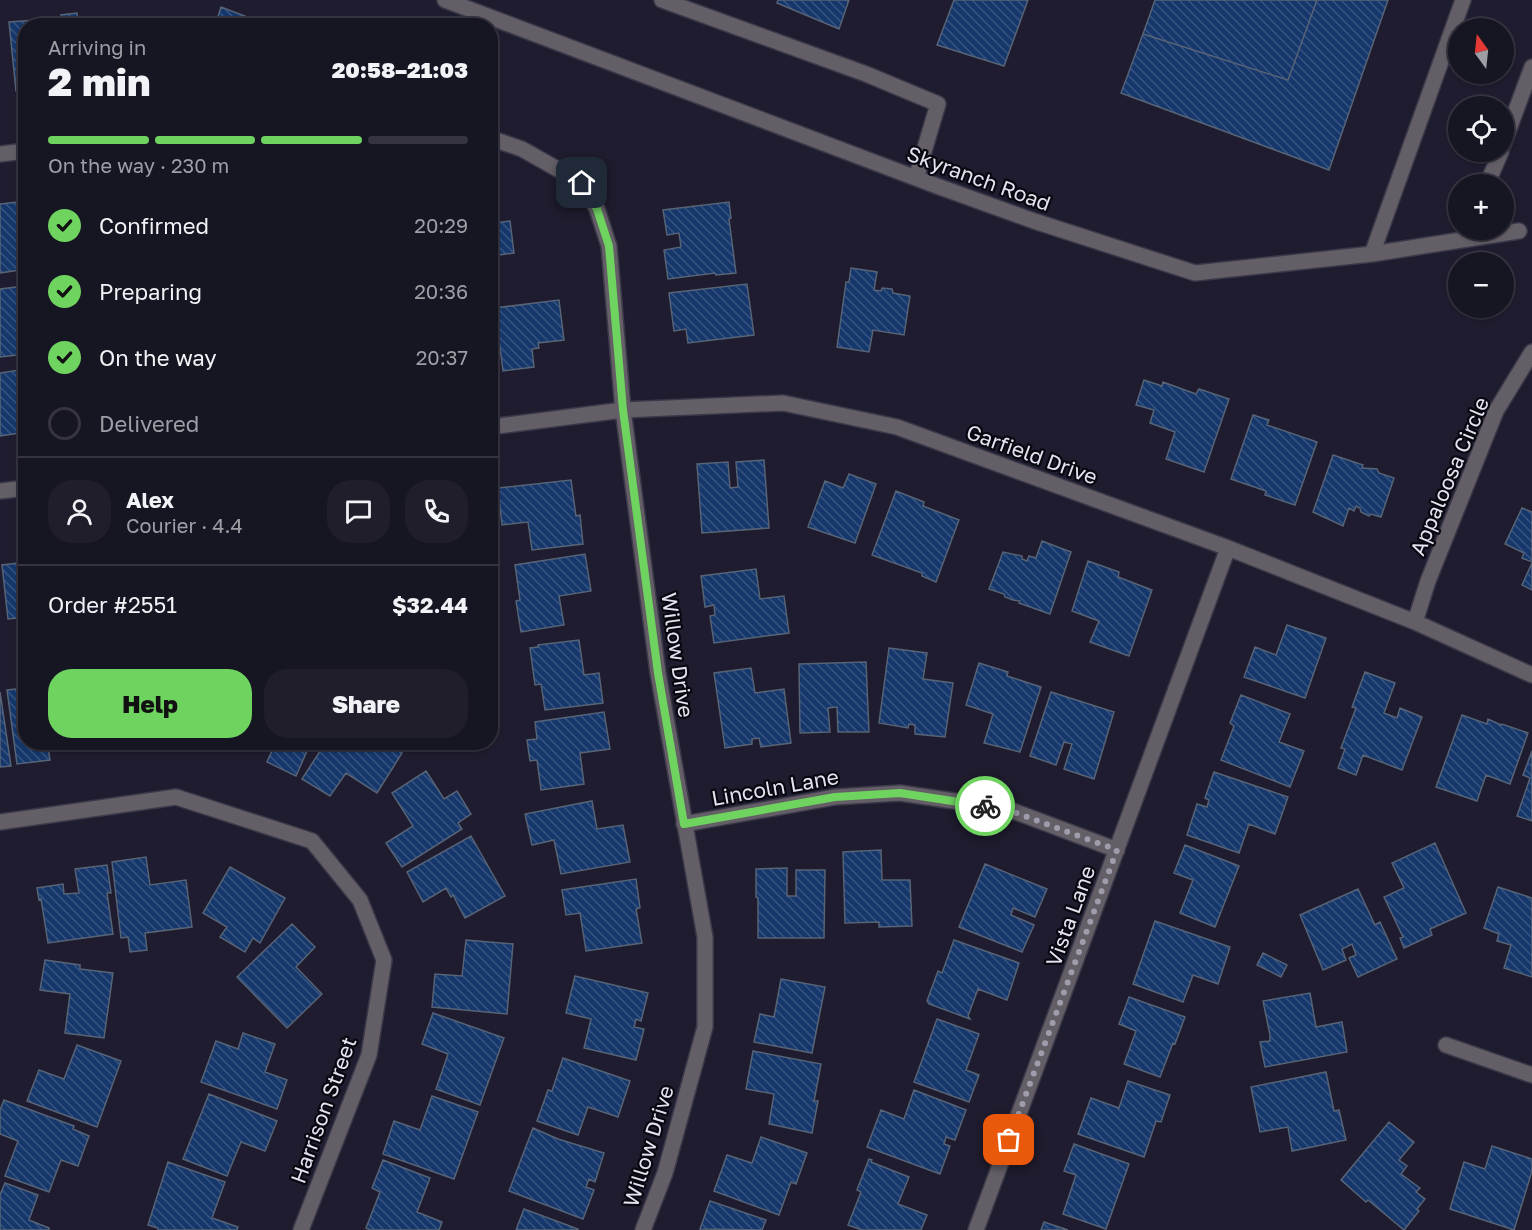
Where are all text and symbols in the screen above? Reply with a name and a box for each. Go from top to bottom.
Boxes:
north arrow [1448,18,1514,84]
map controls [1448,18,1514,318]
text: Arriving in [48,35,146,59]
text: 20:58–21:03 [332,56,468,83]
text: 2 min [48,58,151,105]
button: locate [1448,96,1514,162]
street label: Skyranch Road [904,140,1054,216]
text: On the way · 230 m [48,153,229,177]
pin [556,157,607,208]
icon: home [565,166,598,199]
button: + [1448,174,1514,240]
icon: check [48,209,81,242]
text: Confirmed [99,212,209,239]
text: 20:29 [414,213,468,237]
button: − [1448,252,1514,318]
icon: check [48,275,81,308]
text: Preparing [99,278,202,305]
text: 20:36 [414,279,468,303]
icon: check [48,341,81,374]
text: On the way [99,344,217,371]
text: 20:37 [416,345,468,369]
street label: Appaloosa Circle [1404,393,1494,559]
text: Delivered [99,410,199,437]
street label: Garfield Drive [963,418,1101,490]
button: person [48,480,111,543]
button: chat [327,480,390,543]
button: phone [405,480,468,543]
text: Alex [126,486,174,513]
text: Courier · 4.4 [126,513,243,537]
text: Order #2551 [48,591,177,618]
text: $32.44 [392,591,468,618]
street label: Willow Drive [656,591,700,719]
button: Help [48,669,252,738]
button: Share [264,669,468,738]
street label: Lincoln Lane [709,763,841,811]
courier [955,776,1015,836]
icon: bike [969,790,1002,823]
street label: Vista Lane [1040,862,1100,970]
street label: Harrison Street [284,1033,362,1187]
street label: Willow Drive [617,1082,679,1210]
pin [983,1114,1034,1165]
icon: bag [992,1123,1025,1156]

